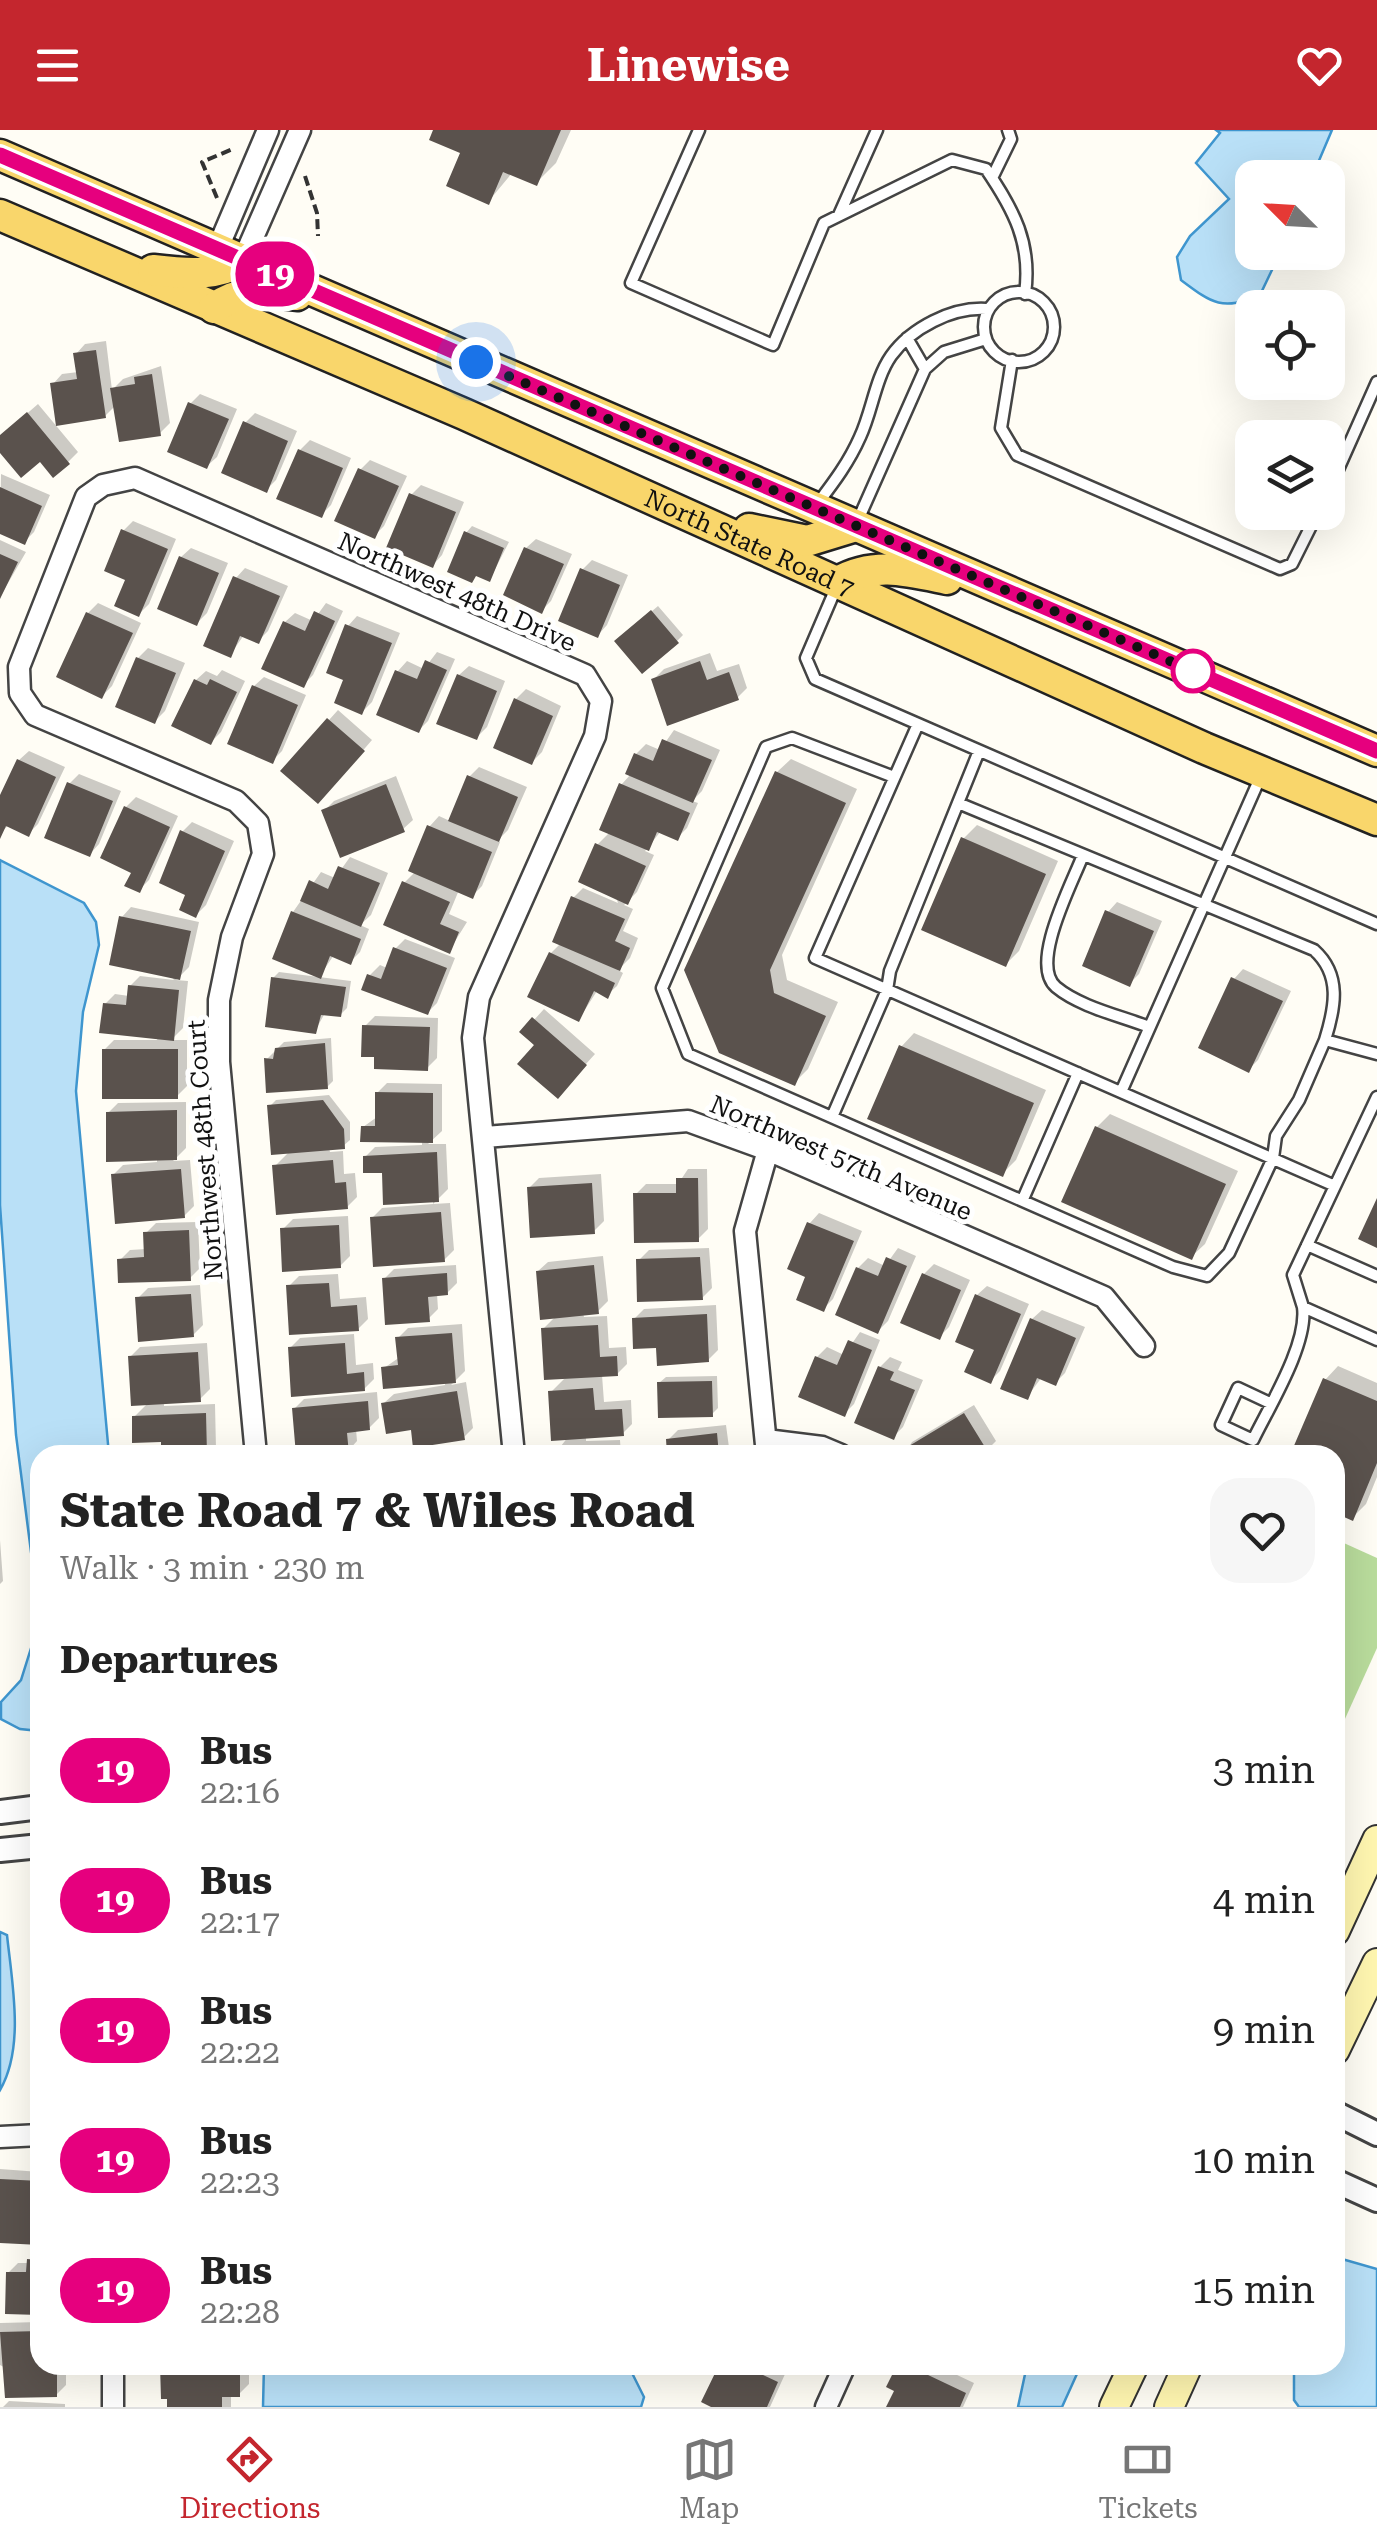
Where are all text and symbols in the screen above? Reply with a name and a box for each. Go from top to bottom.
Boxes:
icon: menu [30,38,85,93]
icon: heart [1292,38,1347,93]
text: Linewise [587,39,790,92]
north arrow [1235,160,1345,270]
map controls [1235,160,1345,530]
line badge: 19 [230,242,320,306]
text: 19 [255,254,295,295]
button: locate [1235,290,1345,400]
your location [451,337,501,387]
button: layers [1235,420,1345,530]
street label: North State Road 7 [640,483,859,603]
street label: Northwest 48th Drive [333,526,581,658]
unlabelled marker [1172,650,1214,692]
street label: Northwest 48th Court [181,1019,229,1281]
street label: Northwest 57th Avenue [706,1090,976,1226]
button: heart [1210,1478,1315,1583]
text: State Road 7 & Wiles Road [60,1483,695,1539]
text: Walk · 3 min · 230 m [60,1549,364,1587]
text: Departures [60,1638,278,1682]
text: Bus [200,1729,272,1773]
text: 3 min [1213,1748,1315,1792]
text: 19 [95,1750,135,1791]
text: 22:16 [200,1773,280,1811]
text: Bus [200,1859,272,1903]
text: 4 min [1213,1878,1315,1922]
text: 19 [95,1880,135,1921]
text: 22:17 [200,1903,280,1941]
text: Bus [200,1989,272,2033]
text: 9 min [1213,2008,1315,2052]
text: 19 [95,2010,135,2051]
text: 22:22 [200,2033,280,2071]
text: Bus [200,2119,272,2163]
text: 10 min [1192,2138,1315,2182]
text: 19 [95,2140,135,2181]
text: 22:23 [200,2163,280,2201]
text: Bus [200,2249,272,2293]
text: 15 min [1192,2268,1315,2312]
text: 19 [95,2270,135,2311]
text: 22:28 [200,2293,280,2331]
tab: Directions [179,2432,320,2525]
tab: Map [679,2432,739,2525]
tab: Tickets [1098,2432,1198,2525]

